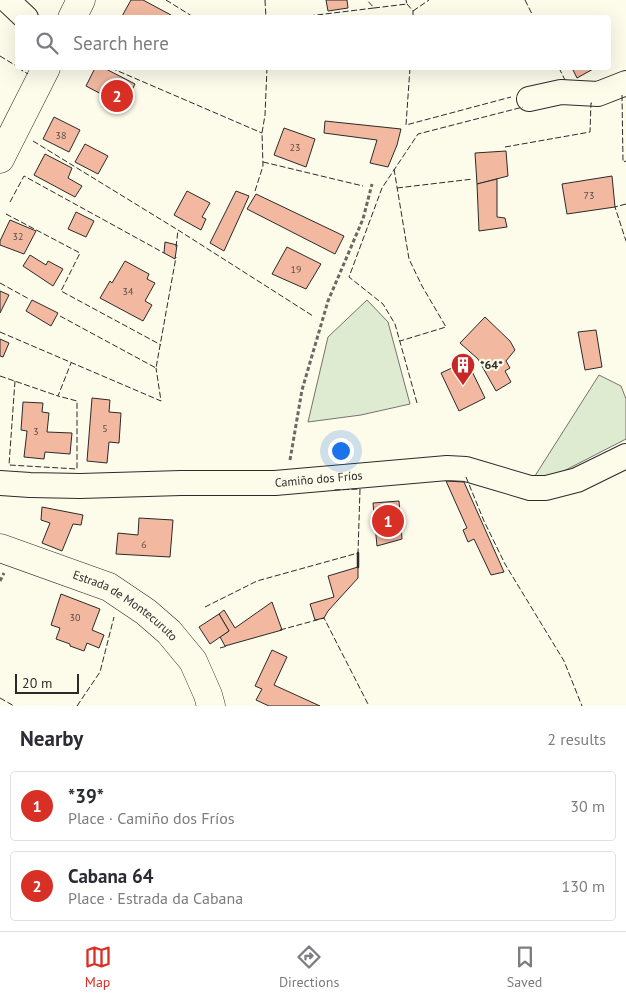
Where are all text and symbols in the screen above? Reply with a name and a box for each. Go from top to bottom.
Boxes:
search box [15,15,611,70]
icon: search [33,29,61,57]
text: Search here [73,31,169,55]
pin: 2 [101,77,133,115]
house number: 38 [56,129,66,142]
house number: 23 [290,141,300,154]
house number: 73 [584,189,594,202]
house number: 32 [13,230,23,243]
house number: 19 [291,263,301,276]
house number: 34 [123,285,134,298]
building icon: *64* [450,352,476,386]
place label: *64* [480,357,503,372]
house number: 5 [102,422,108,435]
house number: 3 [33,425,39,438]
your location [328,438,354,464]
street label: Camiño dos Fríos [274,467,363,490]
pin: 1 [372,502,404,540]
house number: 6 [141,538,147,551]
street label: Estrada de Montecuruto [71,567,181,644]
house number: 30 [70,611,81,624]
scale bar [15,671,79,694]
text: 20 m [22,674,52,692]
text: Nearby [20,725,83,752]
text: 2 results [547,729,606,749]
text: *39* [68,784,104,808]
text: 1 [32,796,42,816]
text: 30 m [570,796,605,816]
text: Place · Camiño dos Fríos [68,808,235,828]
text: Cabana 64 [68,864,154,888]
text: 2 [32,876,42,896]
text: 130 m [562,876,605,896]
text: Place · Estrada da Cabana [68,888,243,908]
tab: Map [84,943,112,991]
tab: Directions [279,943,339,991]
tab: Saved [507,943,542,991]

